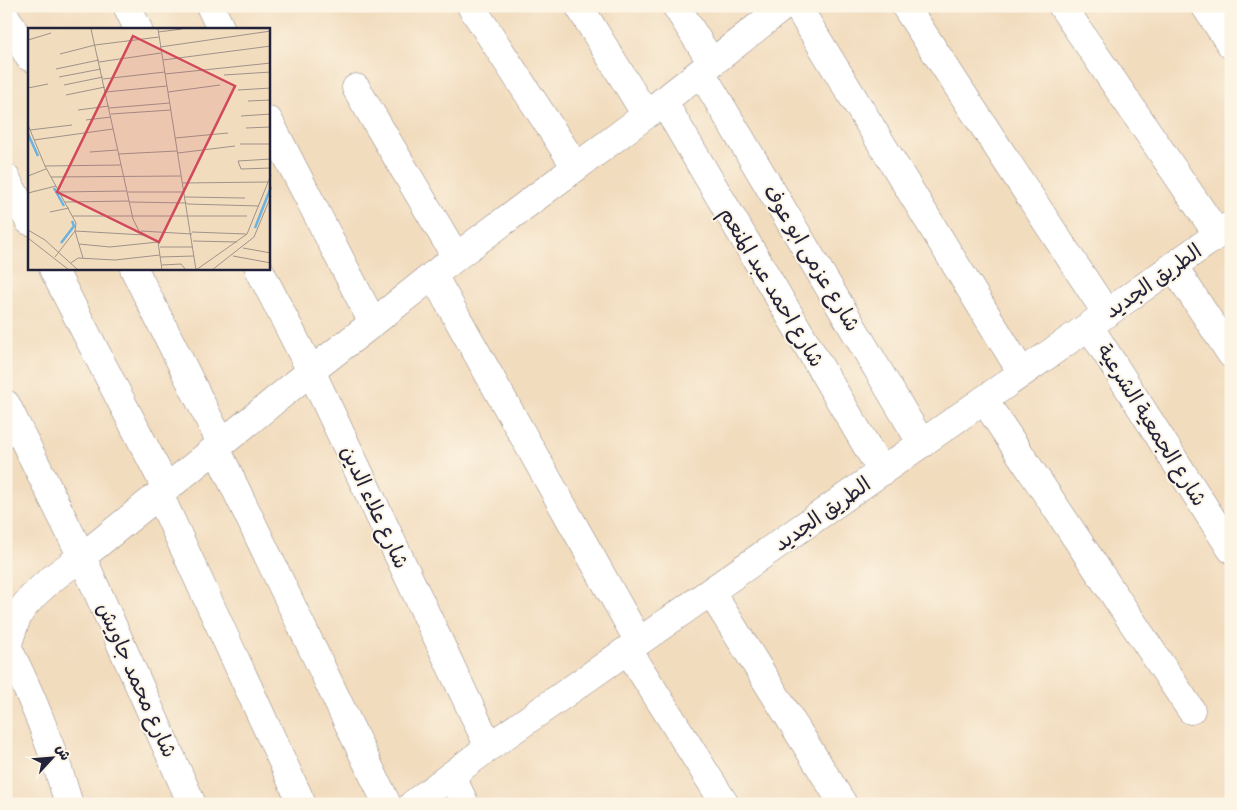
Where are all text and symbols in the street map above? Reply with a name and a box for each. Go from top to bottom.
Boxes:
inset map [28,28,270,270]
street label: شارع عزمى ابو عوف [756,180,866,337]
street label: شارع احمد عبد المنعم [711,202,830,373]
street label: الطريق الجديد [1099,238,1206,323]
street label: شارع الجمعية الشرعية [1090,339,1213,512]
street label: شارع علاء الدين [333,441,415,574]
street label: الطريق الجديد [768,471,875,556]
street label: شارع محمد جاويش [89,598,183,762]
north arrow [28,732,78,782]
text: ش [52,742,74,763]

